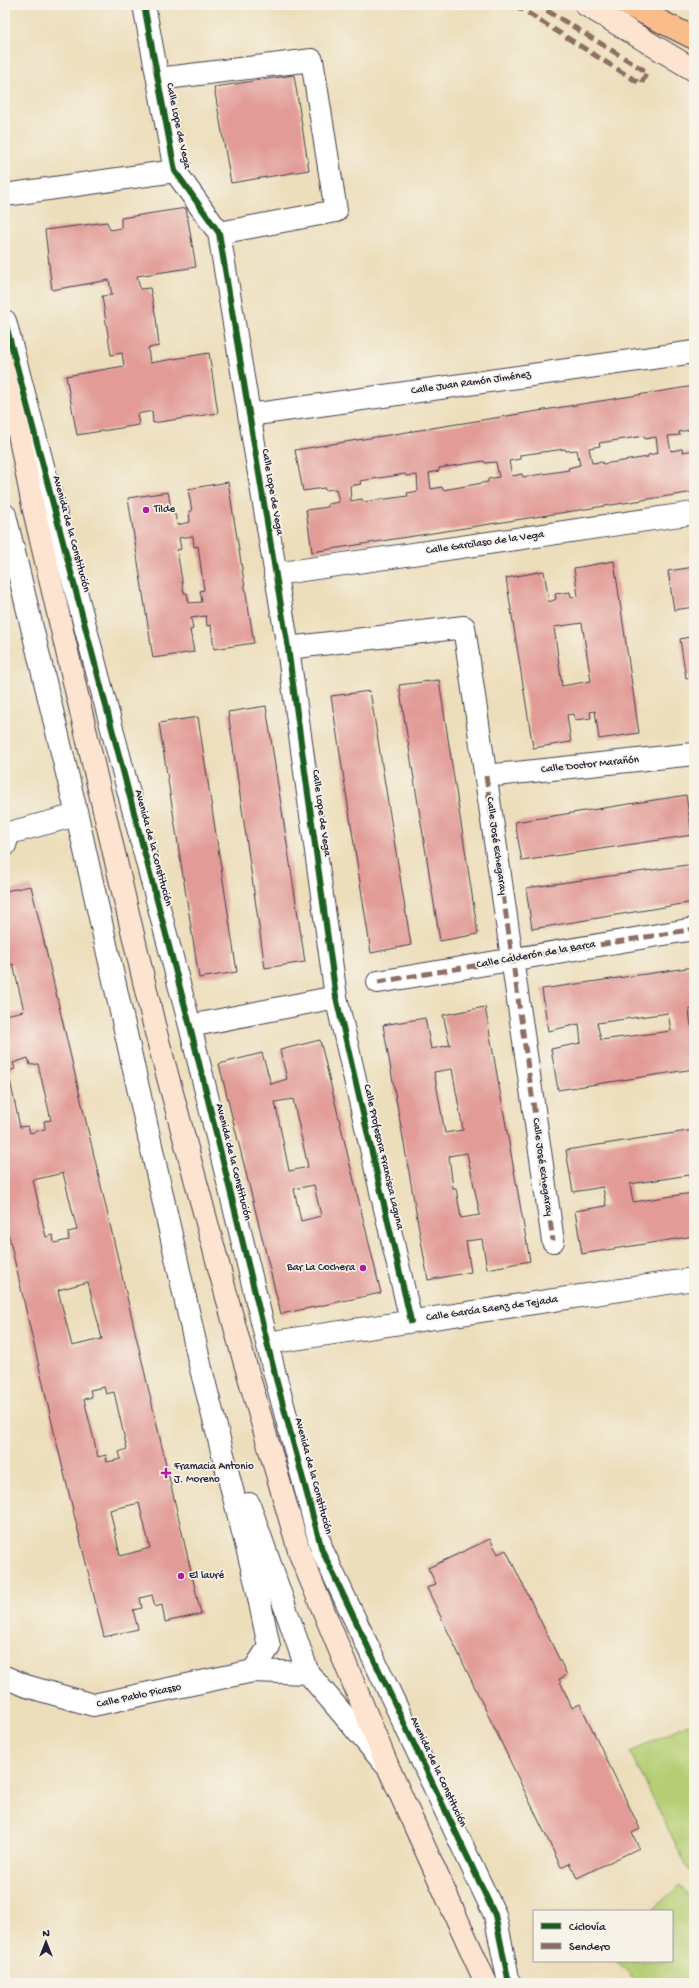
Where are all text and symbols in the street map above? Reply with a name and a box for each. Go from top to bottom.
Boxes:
street label: Calle Lope de Vega [163,82,193,171]
street label: Calle Juan Ramón Jiménez [410,368,533,397]
street label: Calle Lope de Vega [258,448,286,537]
street label: Avenida de la Constitución [50,474,93,594]
place label: Tilde [153,504,175,516]
marker: Tilde [141,505,151,515]
street label: Calle Garcilaso de la Vega [425,529,546,557]
street label: Calle Doctor Marañón [540,754,640,776]
street label: Calle Lope de Vega [309,769,333,858]
street label: Avenida de la Constitución [132,788,175,908]
street label: Calle José Echegaray [483,796,509,896]
street label: Calle Calderón de la Barca [476,938,597,971]
street label: Calle Profesora Francisca Laguna [360,1083,407,1232]
street label: Avenida de la Constitución [213,1102,254,1223]
street label: Calle José Echegaray [529,1117,555,1217]
place label: Bar La Cochera [286,1262,356,1274]
marker: Bar La Cochera [358,1263,368,1273]
street label: Calle García Saenz de Tejada [425,1294,560,1324]
street label: Avenida de la Constitución [292,1416,335,1536]
place label: Framacia Antonio J. Moreno [173,1461,254,1486]
marker: Framacia Antonio J. Moreno [161,1468,171,1478]
place label: El lauré [189,1570,224,1582]
marker: El lauré [176,1571,186,1581]
street label: Calle Pablo Picasso [96,1681,183,1711]
street label: Avenida de la Constitución [407,1715,469,1830]
legend [533,1910,673,1962]
text: Ciclovía [569,1921,606,1935]
north arrow [26,1922,66,1962]
text: N [42,1928,50,1940]
text: Sendero [569,1941,610,1955]

